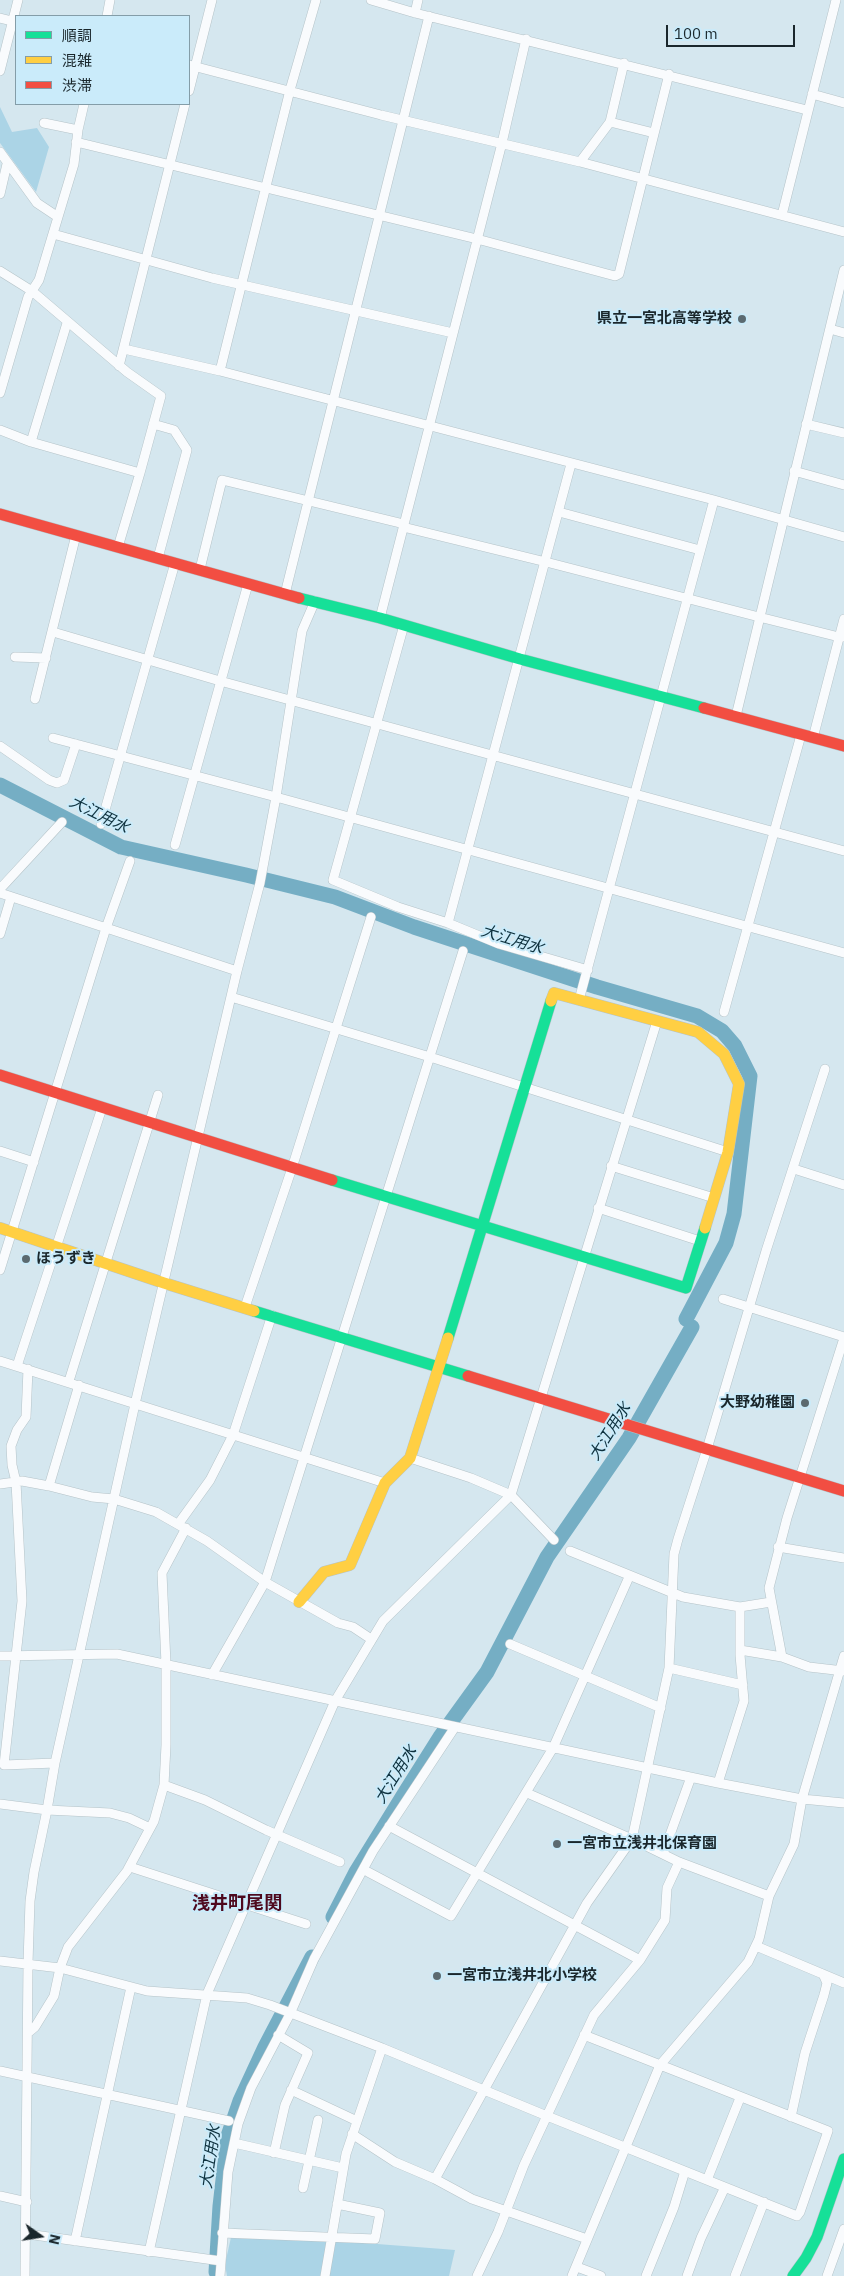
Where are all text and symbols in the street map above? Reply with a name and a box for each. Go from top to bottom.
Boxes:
legend [15,15,190,105]
scale bar [669,15,798,47]
text: 100 m [674,24,718,43]
text: 順調 [62,26,92,45]
text: 混雑 [62,51,92,70]
text: 渋滞 [62,76,92,95]
place label: 県立一宮北高等学校 [597,310,732,328]
marker: 県立一宮北高等学校 [736,313,748,325]
water label: 大江用水 [66,792,132,838]
water label: 大江用水 [479,921,545,959]
place label: ほうずき [36,1250,96,1268]
marker: ほうずき [20,1253,32,1265]
place label: 大野幼稚園 [720,1394,795,1412]
marker: 大野幼稚園 [799,1397,811,1409]
water label: 大江用水 [585,1400,635,1464]
water label: 大江用水 [371,1743,421,1807]
place label: 一宮市立浅井北保育園 [567,1835,717,1853]
marker: 一宮市立浅井北保育園 [551,1838,563,1850]
district label: 浅井町尾関 [192,1893,282,1915]
place label: 一宮市立浅井北小学校 [447,1967,597,1985]
marker: 一宮市立浅井北小学校 [431,1970,443,1982]
water label: 大江用水 [197,2124,225,2190]
north arrow [15,2211,65,2261]
text: N [45,2232,65,2246]

